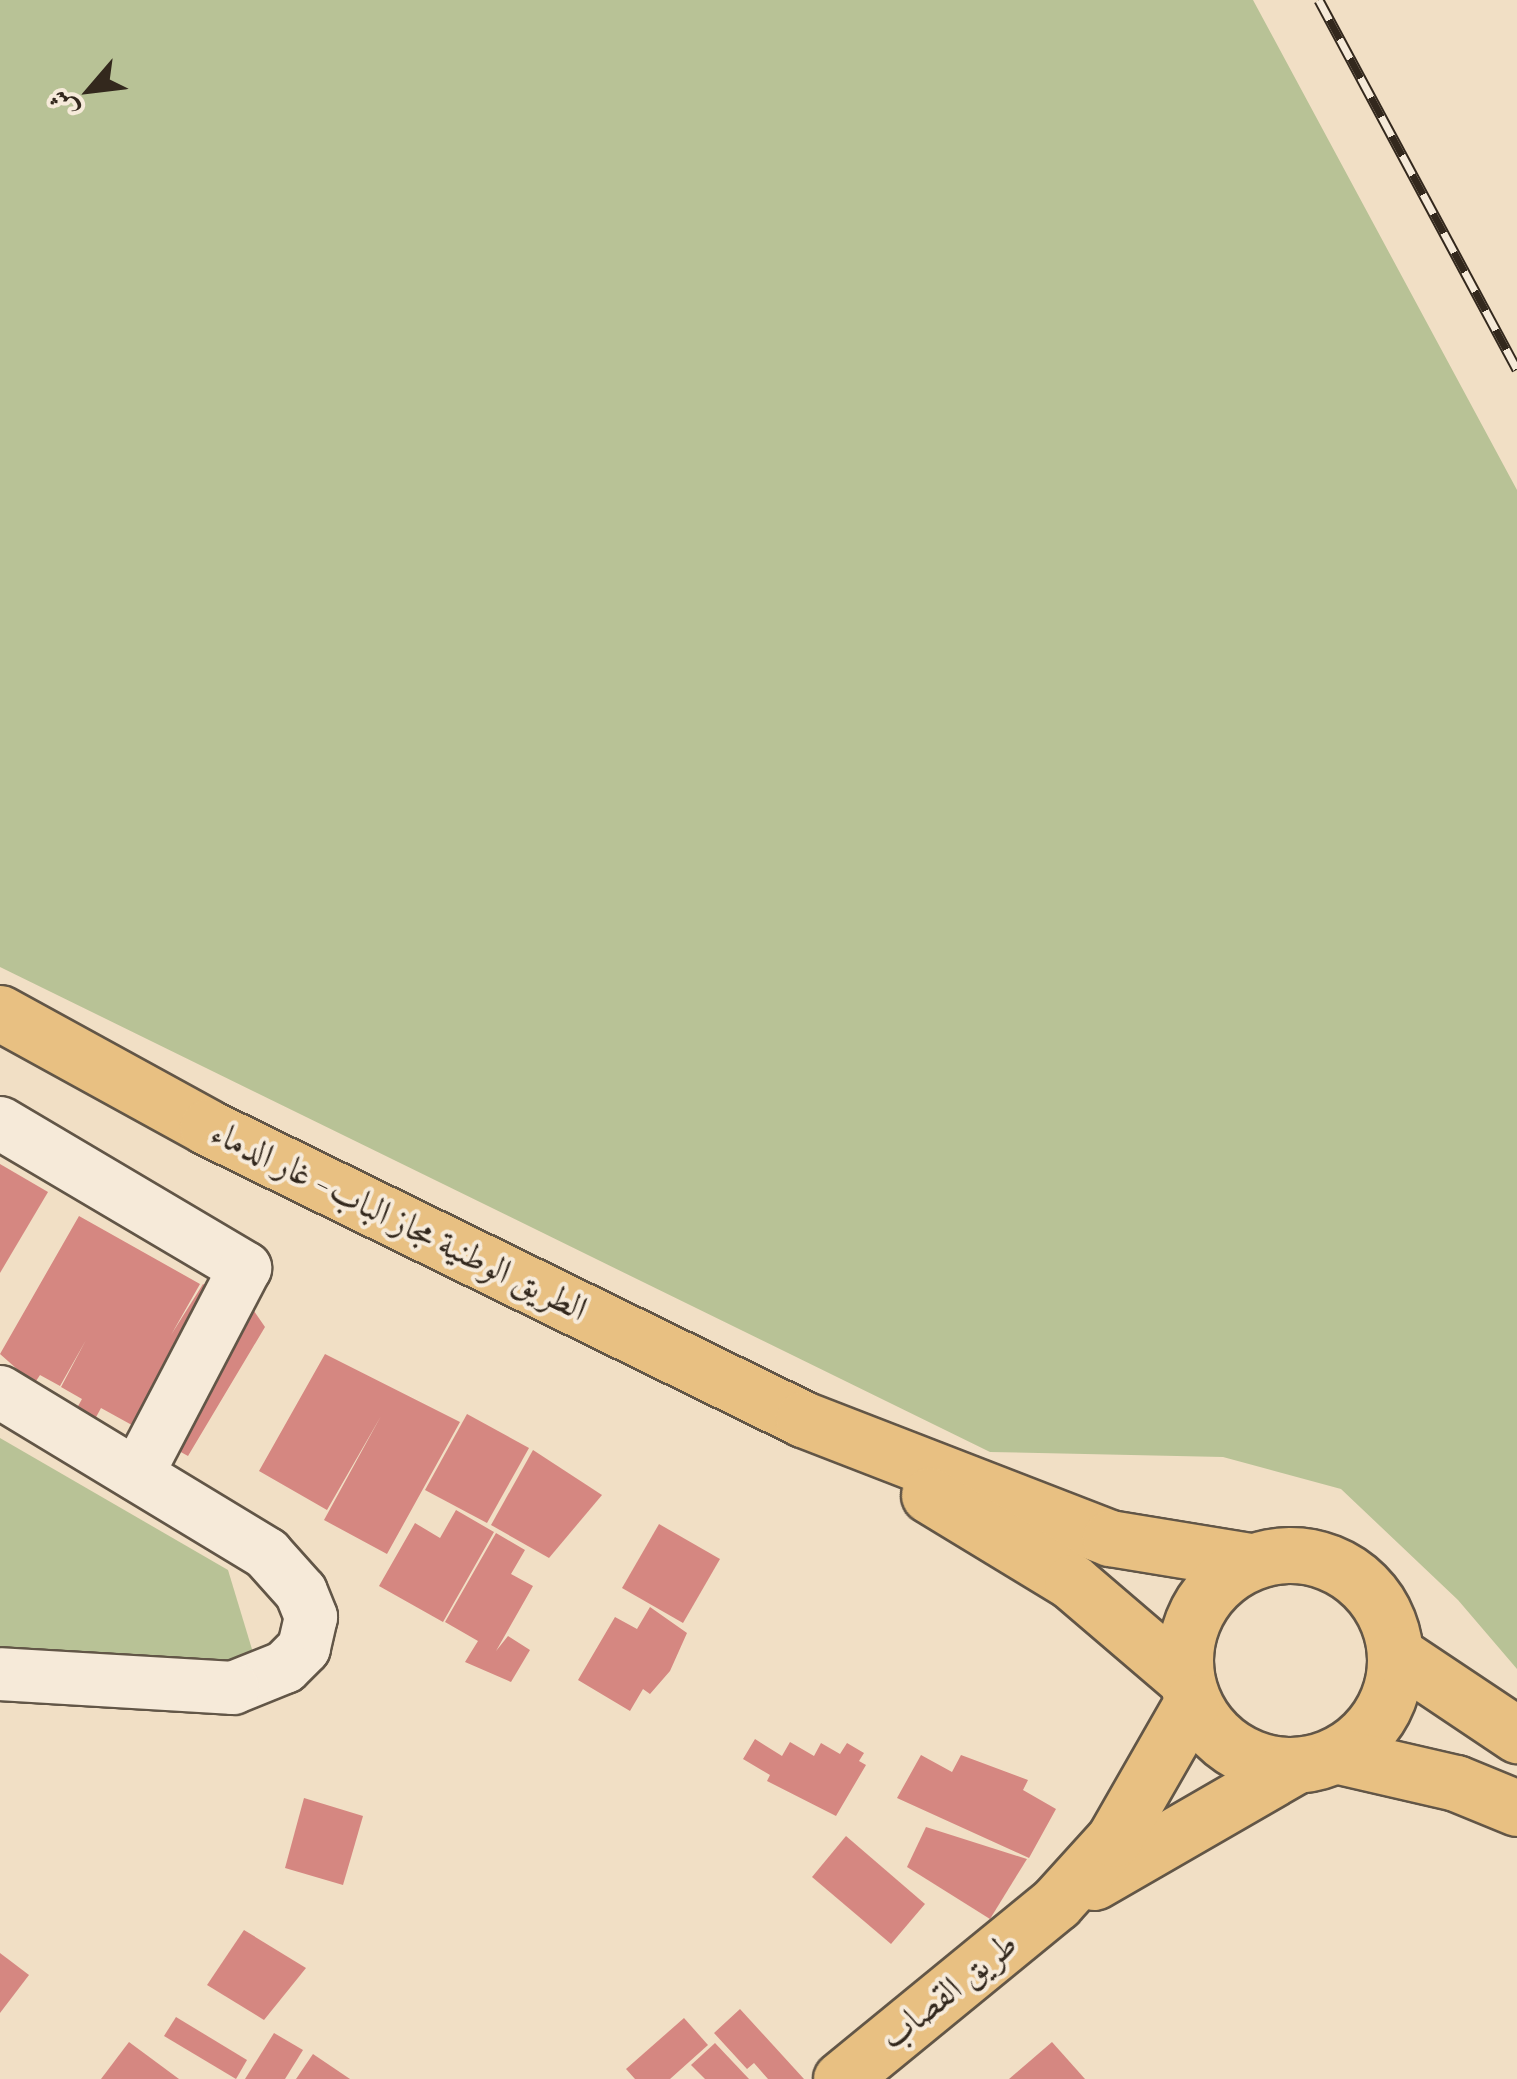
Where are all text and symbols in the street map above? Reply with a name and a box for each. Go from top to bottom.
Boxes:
north arrow [40,40,140,140]
text: ش [42,84,84,124]
street label: الطريق الوطنية مجاز الباب - غار الدماء [204,1112,594,1330]
street label: طريق القصاب [872,1923,1026,2059]

